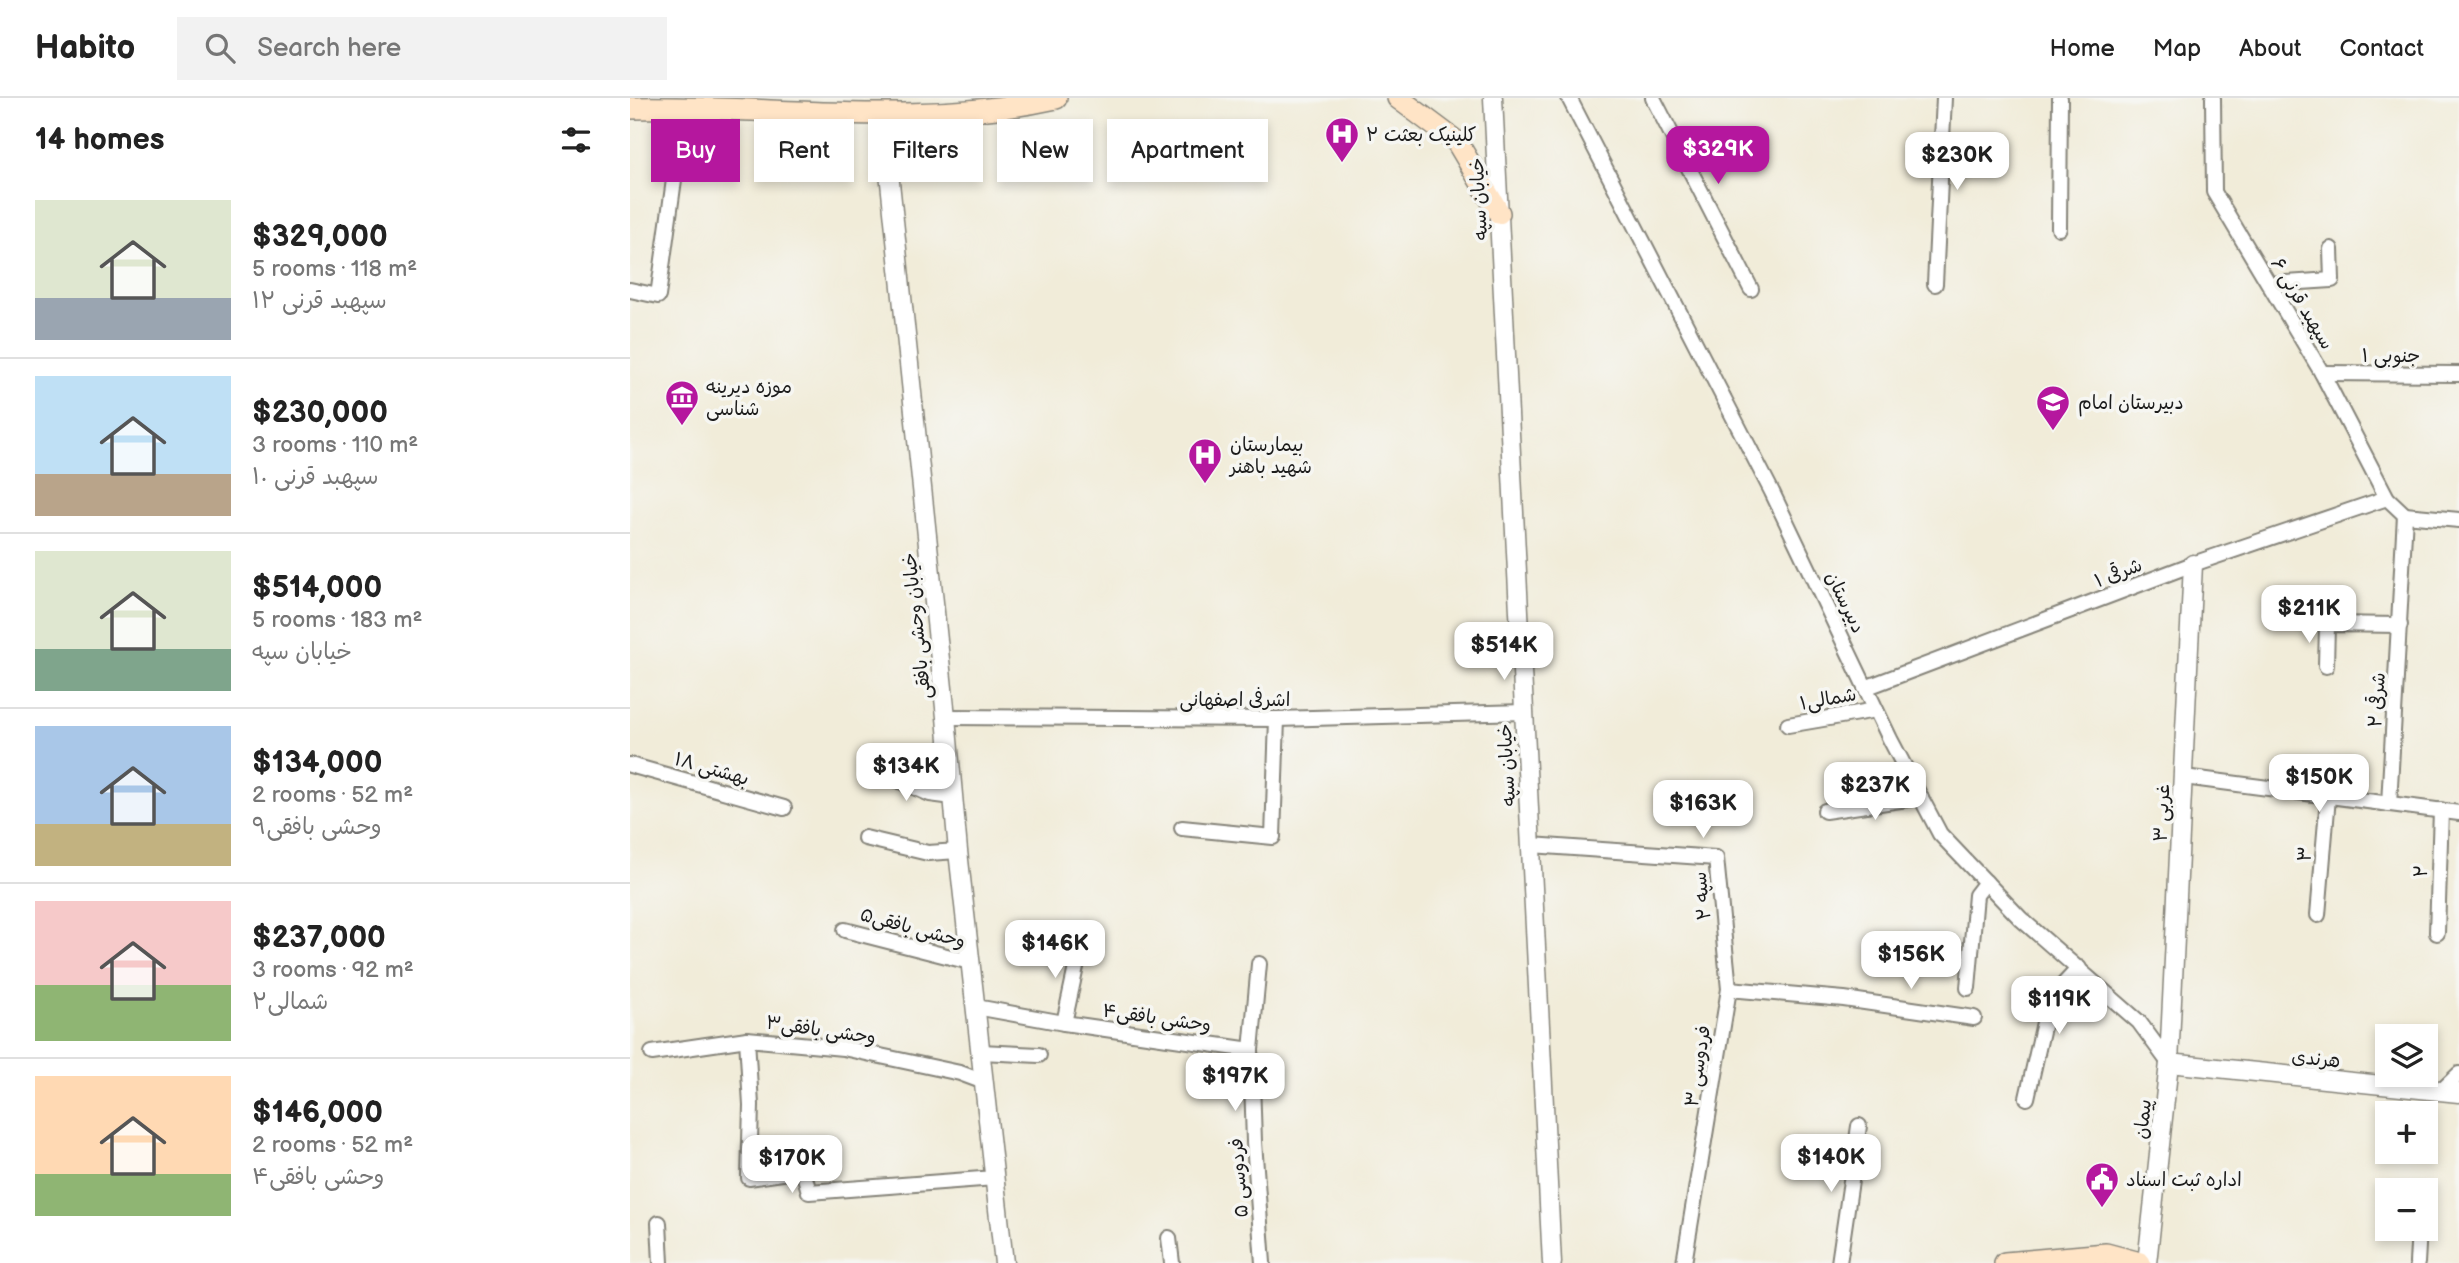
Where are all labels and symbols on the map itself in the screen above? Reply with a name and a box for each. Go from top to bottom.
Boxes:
hospital icon: کلینیک بعثت ۲ [1323,115,1361,164]
place label: کلینیک بعثت ۲ [1366,124,1476,147]
pin: $329K [1669,126,1767,186]
pin: $230K [1908,132,2006,192]
street label: خیابان سپه [1466,157,1493,241]
street label: سپهبد قرنی ۶ [2265,254,2338,354]
street label: ۱ جنوبی [2362,345,2420,368]
place label: موزه دیرینه شناسی [706,376,792,421]
museum icon: موزه دیرینه شناسی [663,378,701,427]
school or university icon: دبیرستان امام [2034,383,2072,432]
place label: دبیرستان امام [2078,392,2184,417]
place label: بیمارستان شهید باهنر [1228,434,1312,479]
hospital icon: بیمارستان شهید باهنر [1186,436,1224,485]
street label: خیابان وحشی بافقی [898,551,937,700]
street label: شرقی ۱ [2091,552,2146,593]
street label: دبیرستان [1820,568,1869,637]
pin: $211K [2260,586,2358,645]
pin: $514K [1455,622,1553,682]
street label: شرقی ۲ [2362,672,2391,729]
street label: شمالی۱ [1798,683,1858,716]
street label: اشرفی اصفهانی [1180,687,1290,712]
street label: خیابان سپه [1494,723,1521,807]
pin: $134K [857,744,955,803]
street label: بهشتی ۱۸ [672,748,751,791]
pin: $150K [2270,754,2368,814]
pin: $237K [1826,762,1924,822]
pin: $163K [1654,780,1752,840]
street label: ۳ غربی [2149,783,2176,843]
street label: ۳ [2293,845,2318,863]
street label: ۲ [2410,864,2433,878]
street label: سپه ۲ [1689,871,1716,921]
street label: وحشی بافقی۵ [857,903,968,954]
pin: $146K [1006,920,1104,980]
pin: $156K [1862,932,1960,991]
pin: $119K [2010,976,2108,1036]
street label: وحشی بافقی۴ [1101,999,1213,1037]
street label: وحشی بافقی۳ [764,1011,877,1050]
street label: فردوسی ۳ [1681,1024,1716,1109]
street label: هرندی [2290,1045,2341,1073]
pin: $197K [1186,1054,1284,1113]
street label: پیمان [2130,1098,2157,1140]
pin: $140K [1782,1134,1880,1194]
pin: $170K [743,1136,841,1195]
street label: فردوسی ۵ [1225,1137,1254,1219]
public building icon: اداره ثبت اسناد [2083,1160,2121,1209]
place label: اداره ثبت اسناد [2126,1169,2242,1192]

